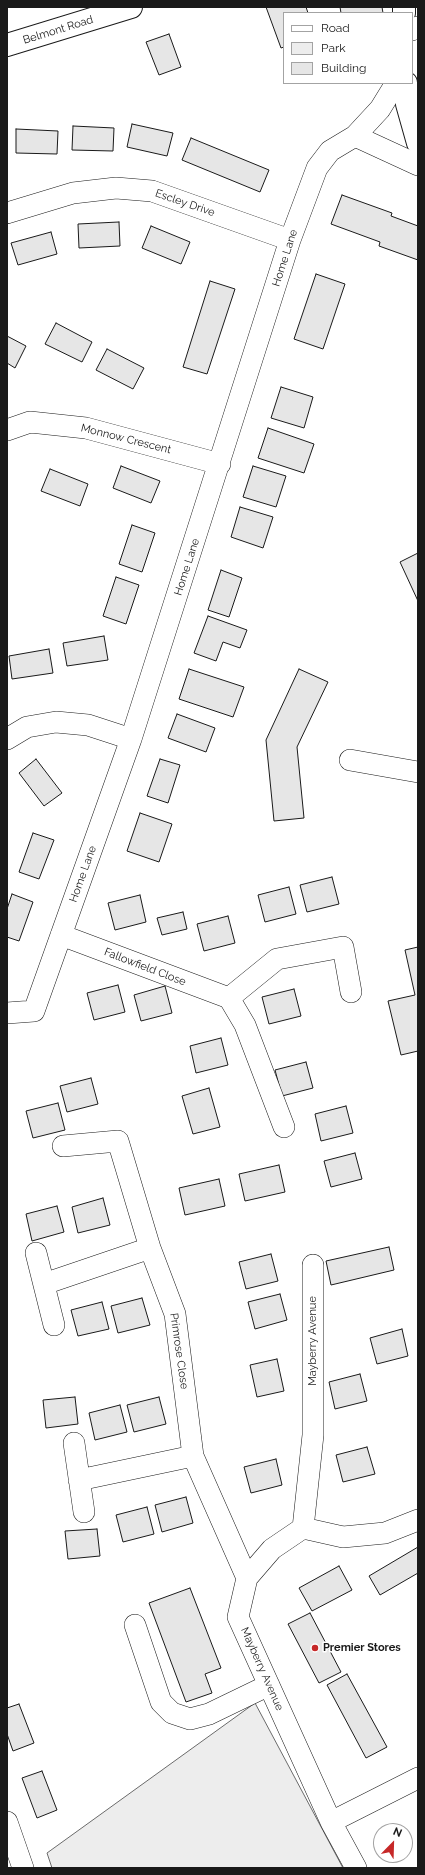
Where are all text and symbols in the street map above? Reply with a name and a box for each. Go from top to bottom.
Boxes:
legend [283,12,413,84]
street label: Belmont Road [21,13,95,47]
text: Road [321,21,350,35]
text: Park [321,41,346,55]
text: Building [321,61,367,75]
street label: Escley Drive [153,187,217,219]
street label: Home Lane [270,228,300,288]
street label: Monnow Crescent [80,421,172,457]
street label: Home Lane [172,537,202,597]
street label: Home Lane [67,844,99,904]
street label: Fallowfield Close [102,945,188,989]
street label: Mayberry Avenue [306,1296,320,1386]
street label: Primrose Close [167,1312,191,1390]
street label: Mayberry Avenue [238,1625,286,1713]
place label: Premier Stores [323,1641,401,1655]
marker: Premier Stores [310,1643,320,1653]
north arrow [373,1823,413,1863]
text: N [391,1825,404,1840]

